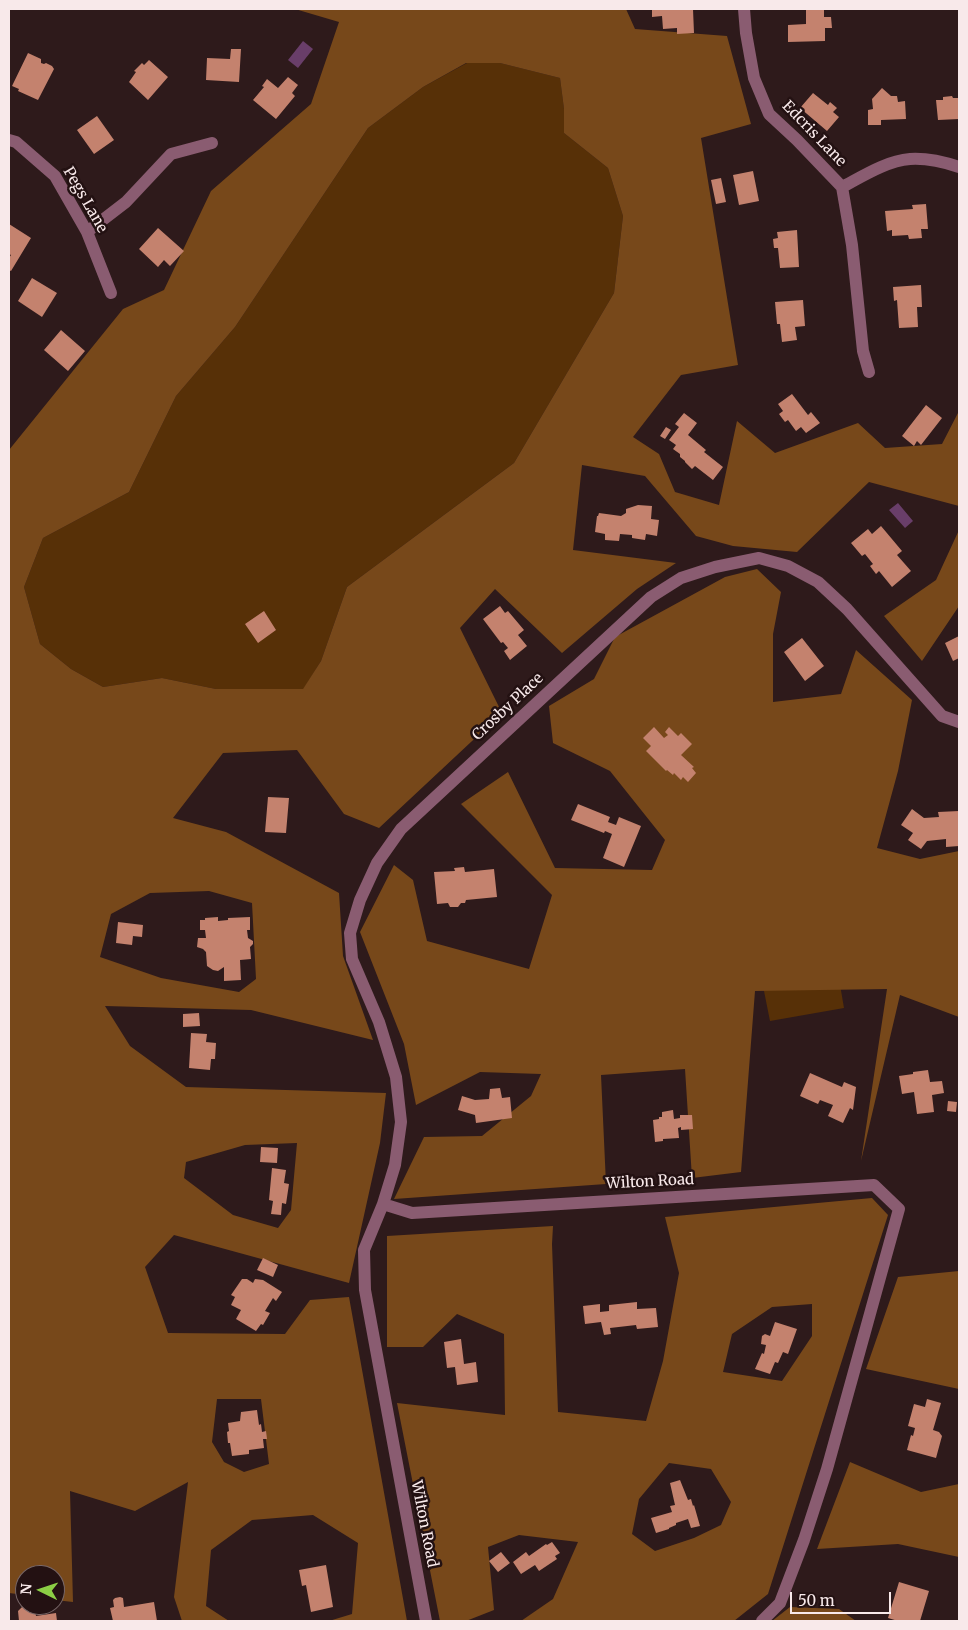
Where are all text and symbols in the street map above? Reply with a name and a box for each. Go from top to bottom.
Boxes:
street label: Edcris Lane [778,97,850,171]
street label: Pegs Lane [59,164,111,236]
street label: Crosby Place [469,670,547,744]
street label: Wilton Road [605,1171,695,1193]
street label: Wilton Road [407,1479,441,1569]
north arrow [15,1565,65,1615]
scale bar [793,1582,894,1614]
text: N [17,1583,35,1595]
text: 50 m [798,1591,835,1610]

